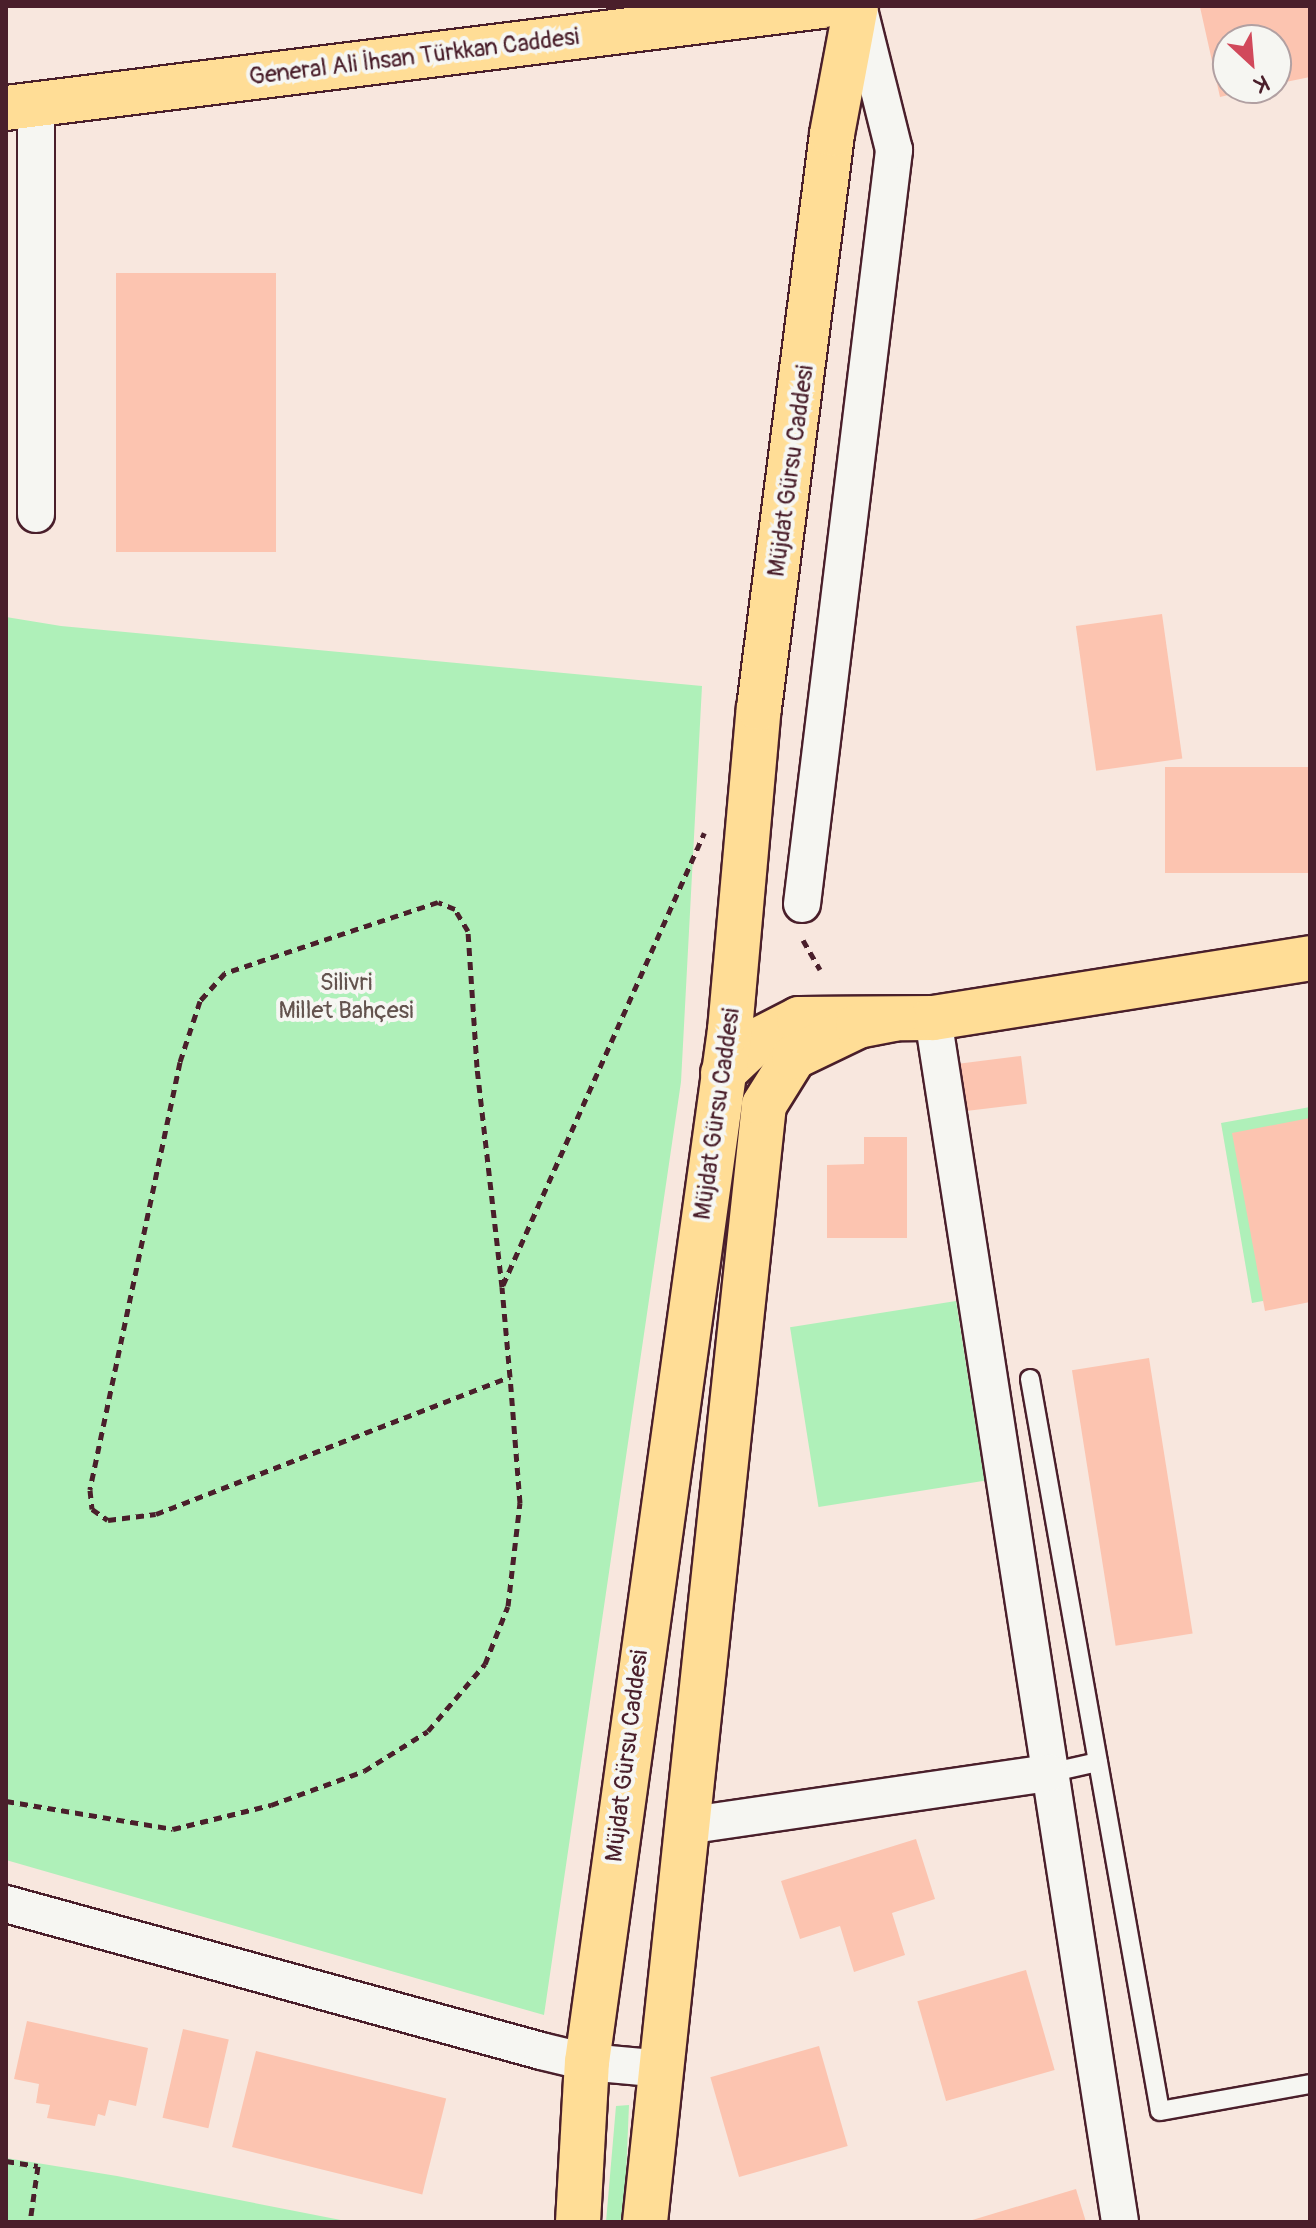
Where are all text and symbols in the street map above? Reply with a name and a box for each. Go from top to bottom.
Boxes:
street label: General Ali İhsan Türkkan Caddesi [247,22,581,92]
north arrow [1212,24,1292,104]
text: K [1250,68,1274,99]
street label: Müjdat Gürsu Caddesi [762,363,820,579]
park label: Silivri Millet Bahçesi [279,969,413,1025]
street label: Müjdat Gürsu Caddesi [688,1006,746,1222]
street label: Müjdat Gürsu Caddesi [600,1648,654,1864]

